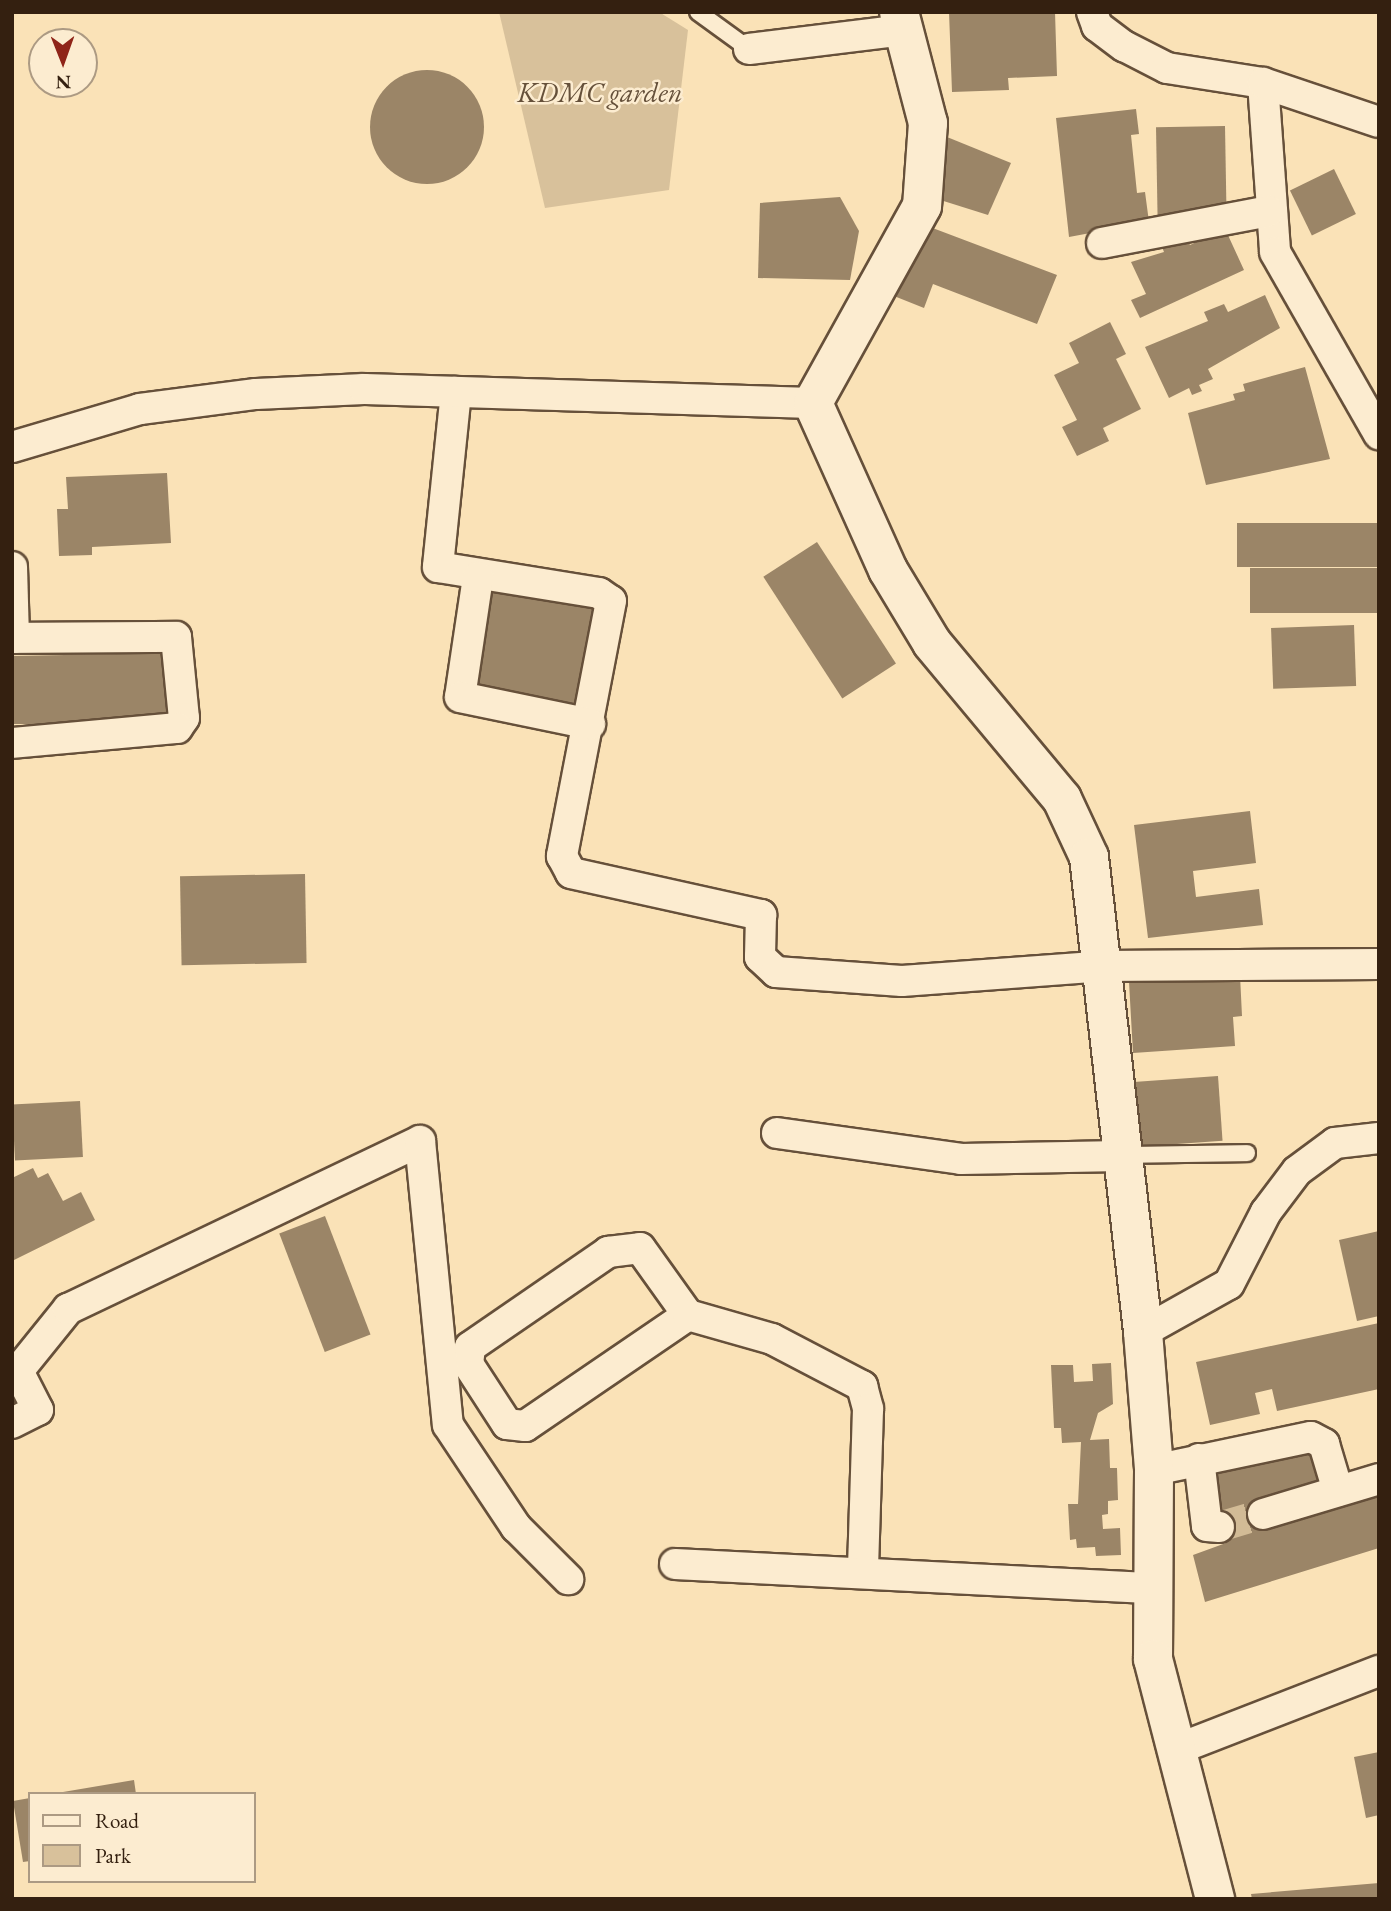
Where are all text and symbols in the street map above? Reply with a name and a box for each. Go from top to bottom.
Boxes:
north arrow [28,28,98,98]
text: N [55,70,71,95]
park label: KDMC garden [517,75,683,109]
legend [28,1792,256,1883]
text: Road [95,1807,139,1834]
text: Park [95,1842,131,1869]

